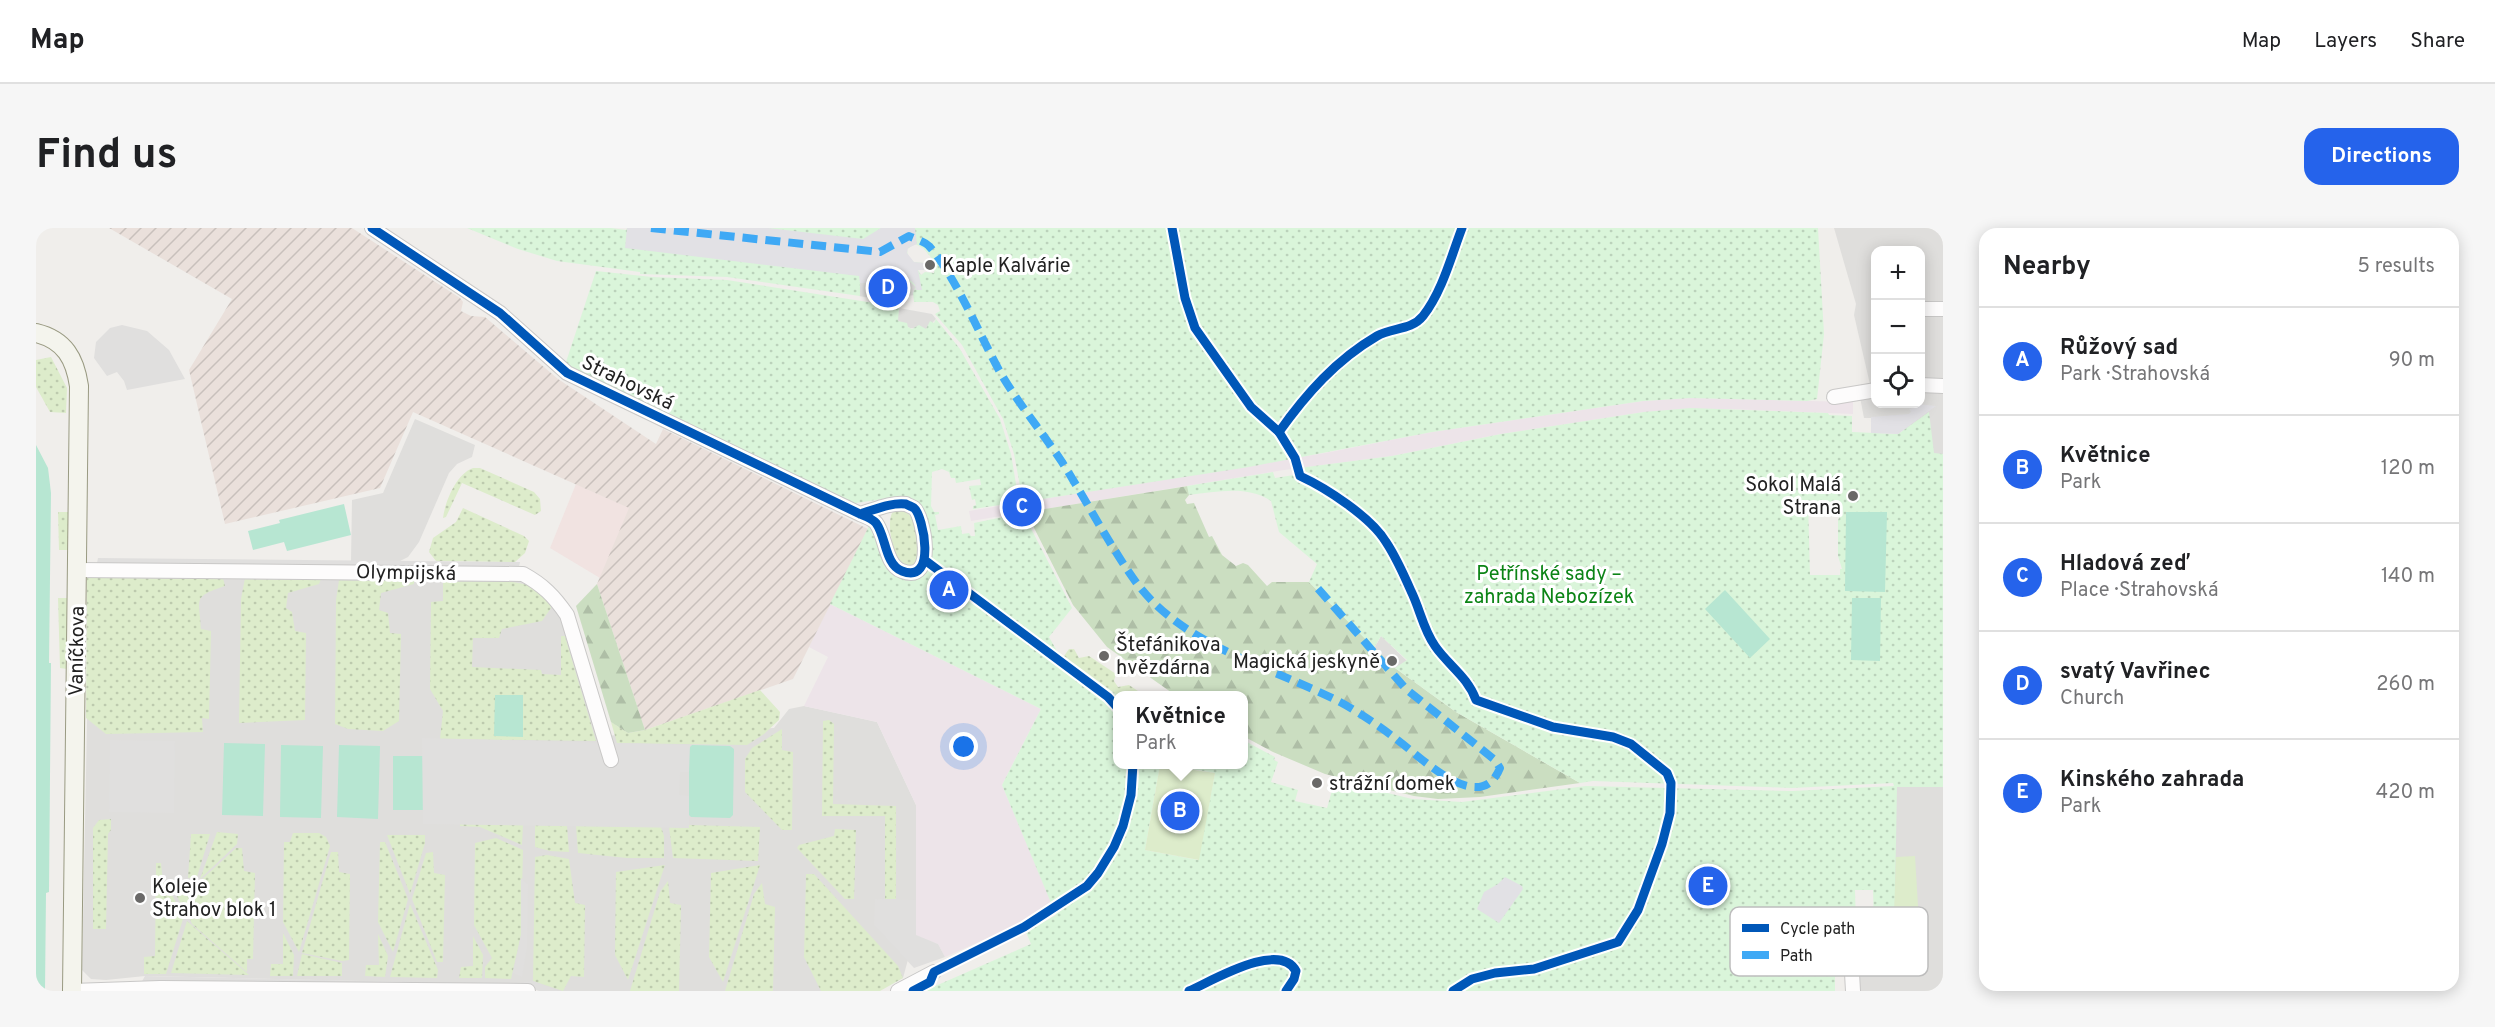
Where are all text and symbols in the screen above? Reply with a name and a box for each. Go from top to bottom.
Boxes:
text: Map [30,23,85,59]
text: Map [2242,28,2281,55]
text: Layers [2314,28,2377,55]
text: Share [2410,28,2465,55]
button: Directions [2304,128,2459,185]
text: Find us [36,130,177,183]
map controls [1871,246,1925,408]
button: + [1871,246,1925,300]
text: Nearby [2003,251,2091,284]
place label: Kaple Kalvárie [942,254,1071,280]
text: 5 results [2358,254,2435,280]
marker: Kaple Kalvárie [923,258,937,272]
pin: D [868,266,908,310]
button: − [1871,300,1925,354]
text: Růžový sad [2060,335,2178,362]
text: A [2015,348,2030,374]
text: 90 m [2389,348,2435,374]
street label: Strahovská [577,350,678,417]
button: locate [1871,354,1925,408]
text: Park · Strahovská [2060,362,2210,388]
text: Květnice [2060,443,2150,470]
text: B [2016,456,2029,482]
text: 120 m [2381,456,2435,482]
text: Park [2060,470,2101,496]
place label: Sokol Malá Strana [1745,473,1841,522]
pin: C [1002,484,1042,530]
marker: Sokol Malá Strana [1846,489,1860,503]
text: Hladová zeď [2060,551,2190,578]
street label: Olympijská [356,560,456,588]
park label: Petřínské sady – zahrada Nebozízek [1464,562,1634,611]
text: C [2016,564,2029,590]
text: 140 m [2381,564,2435,590]
pin: A [930,568,968,613]
text: Place · Strahovská [2060,578,2218,604]
street label: Vaníčkova [64,606,92,696]
place label: Štefánikova hvězdárna [1116,631,1220,682]
marker: Štefánikova hvězdárna [1097,649,1111,663]
place label: Magická jeskyně [1233,650,1380,676]
marker: Magická jeskyně [1385,654,1399,668]
text: svatý Vavřinec [2060,659,2211,686]
text: D [2015,672,2030,698]
text: 260 m [2376,672,2435,698]
text: Church [2060,686,2124,712]
popup [1113,691,1248,769]
text: Květnice [1135,704,1226,731]
text: Park [1135,731,1177,757]
your location [949,732,978,761]
text: Kinského zahrada [2060,767,2244,794]
place label: strážní domek [1329,772,1455,798]
marker: strážní domek [1310,776,1324,790]
text: E [2016,780,2029,806]
text: 420 m [2376,780,2435,806]
pin: B [1160,788,1200,834]
text: Park [2060,794,2101,820]
pin: E [1688,864,1728,908]
place label: Koleje Strahov blok 1 [152,875,276,924]
marker: Koleje Strahov blok 1 [133,891,147,905]
legend [1730,907,1928,976]
text: Cycle path [1780,920,1855,940]
text: Path [1780,947,1813,967]

